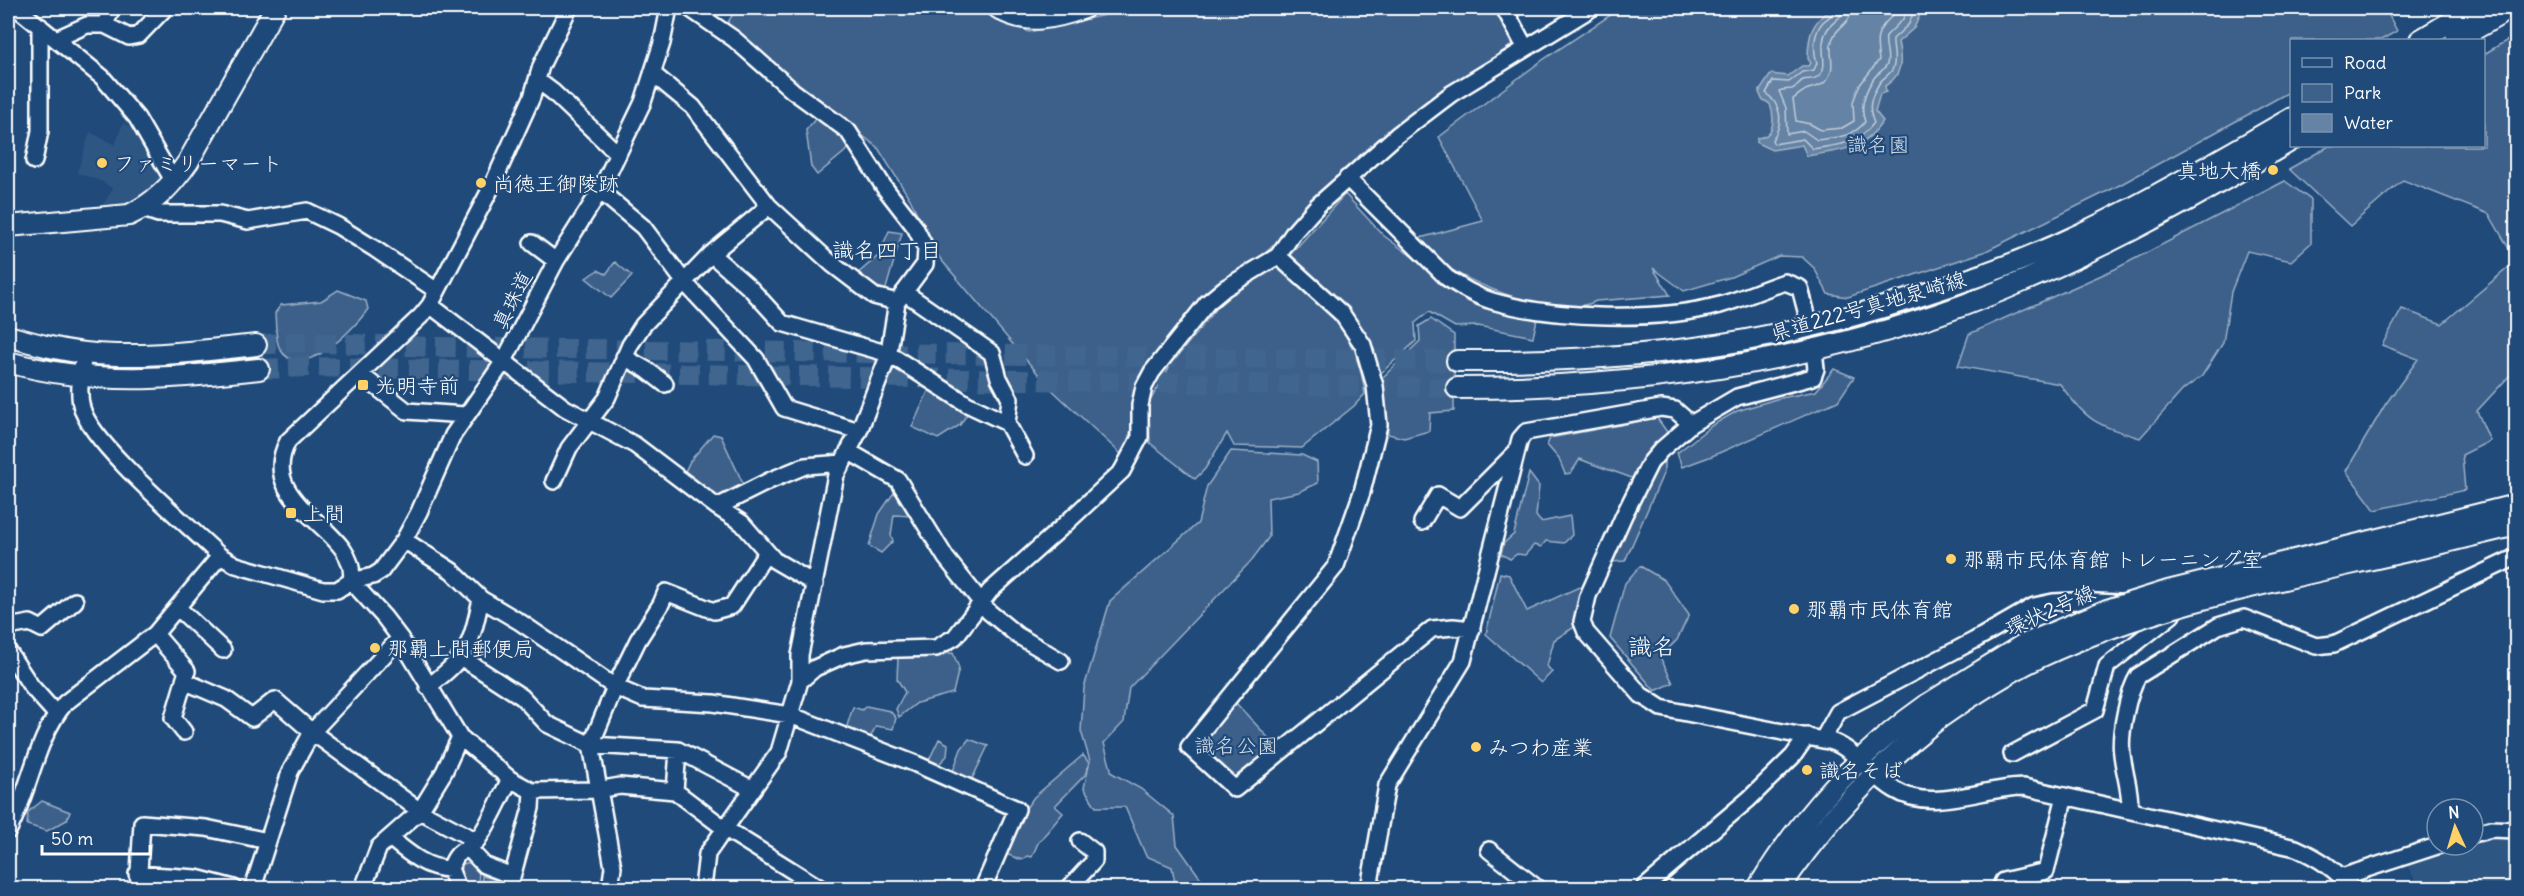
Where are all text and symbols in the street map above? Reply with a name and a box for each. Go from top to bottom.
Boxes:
legend [2290,39,2485,147]
text: Road [2344,51,2387,74]
text: Park [2344,81,2381,104]
text: Water [2344,111,2394,134]
park label: 識名園 [1847,131,1910,158]
place label: ファミリーマート [114,150,282,177]
marker: ファミリーマート [95,156,109,170]
place label: 真地大橋 [2177,157,2261,184]
marker: 真地大橋 [2266,163,2280,177]
place label: 尚徳王御陵跡 [493,170,619,197]
marker: 尚徳王御陵跡 [474,176,488,190]
district label: 識名四丁目 [832,236,942,264]
street label: 県道222号真地泉崎線 [1767,265,1969,347]
street label: 真珠道 [486,266,538,334]
place label: 光明寺前 [375,372,459,399]
marker: 光明寺前 [356,378,370,392]
place label: 上間 [303,500,345,527]
marker: 上間 [284,506,298,520]
place label: 那覇市民体育館 トレーニング室 [1963,546,2263,573]
marker: 那覇市民体育館 トレーニング室 [1944,552,1958,566]
street label: 環状2号線 [2001,578,2099,642]
place label: 那覇市民体育館 [1806,596,1953,623]
marker: 那覇市民体育館 [1787,602,1801,616]
district label: 識名 [1628,631,1676,661]
place label: 那覇上間郵便局 [387,635,534,662]
marker: 那覇上間郵便局 [368,641,382,655]
park label: 識名公園 [1194,732,1278,759]
place label: みつわ産業 [1488,734,1593,761]
marker: みつわ産業 [1469,740,1483,754]
place label: 識名そば [1819,757,1903,784]
marker: 識名そば [1800,763,1814,777]
north arrow [2425,797,2485,857]
text: N [2448,802,2460,822]
scale bar [42,818,150,856]
text: 50 m [51,827,93,850]

